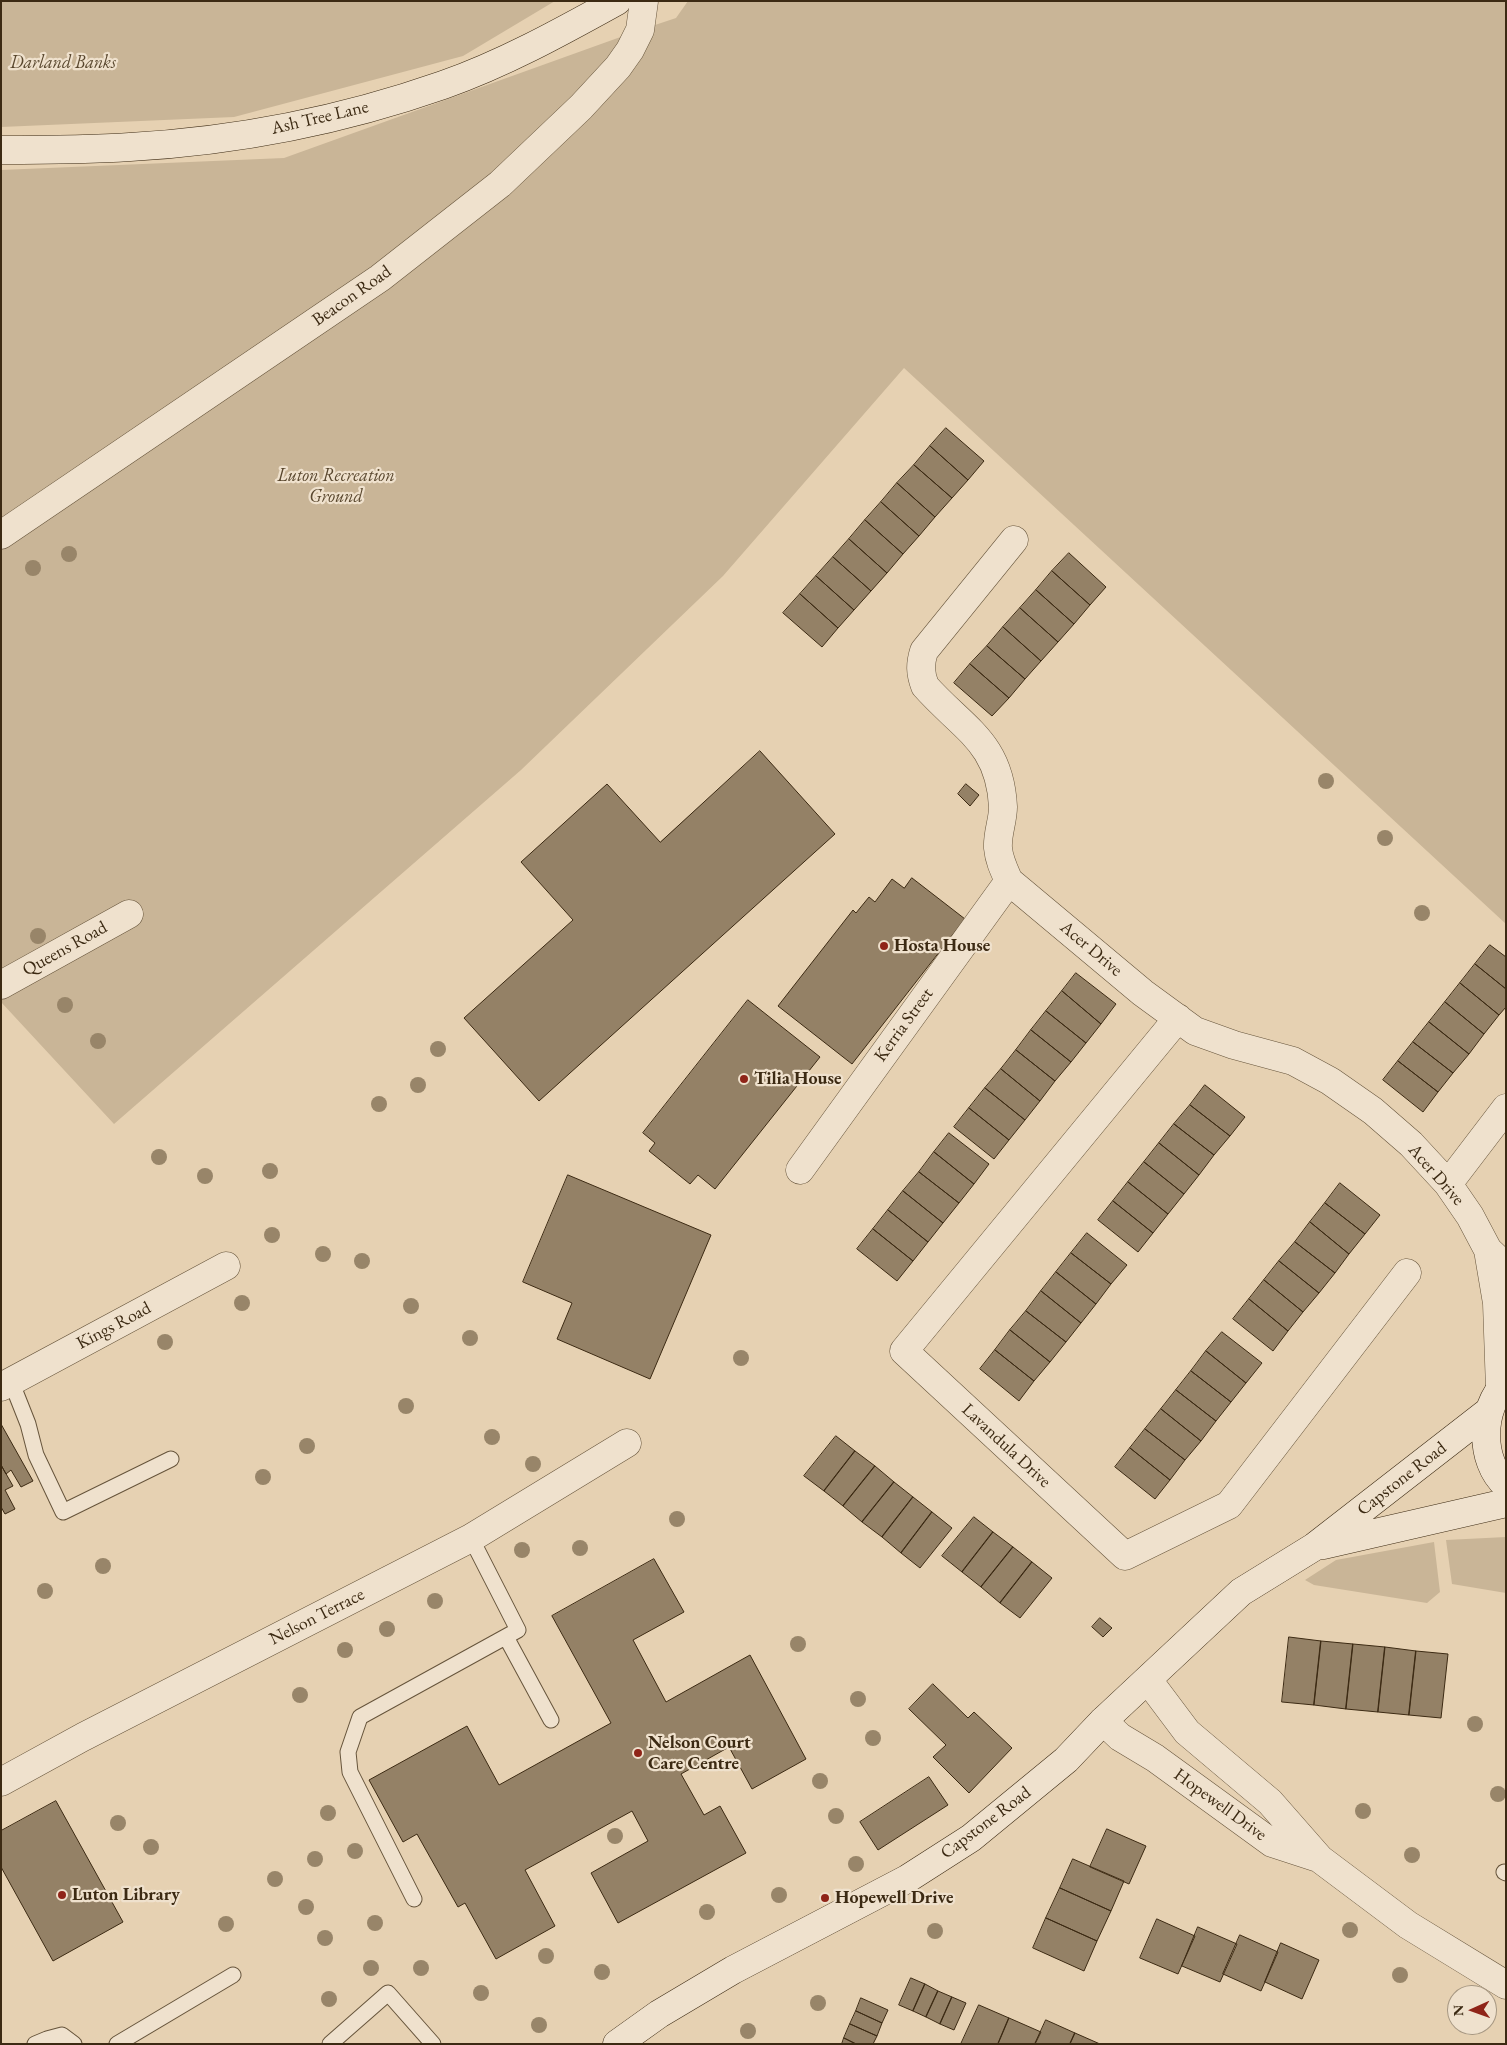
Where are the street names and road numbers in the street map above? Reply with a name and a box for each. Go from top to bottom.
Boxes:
street label: Ash Tree Lane [269,96,371,140]
street label: Beacon Road [308,261,396,331]
street label: Queens Road [19,917,111,981]
street label: Acer Drive [1056,917,1126,981]
street label: Kerria Street [870,984,938,1066]
street label: Acer Drive [1403,1140,1469,1210]
street label: Kings Road [73,1297,155,1355]
street label: Lavandula Drive [957,1399,1055,1493]
street label: Capstone Road [1353,1437,1451,1521]
street label: Nelson Terrace [266,1584,368,1650]
street label: Hopewell Drive [1169,1764,1271,1846]
street label: Capstone Road [937,1782,1035,1864]

